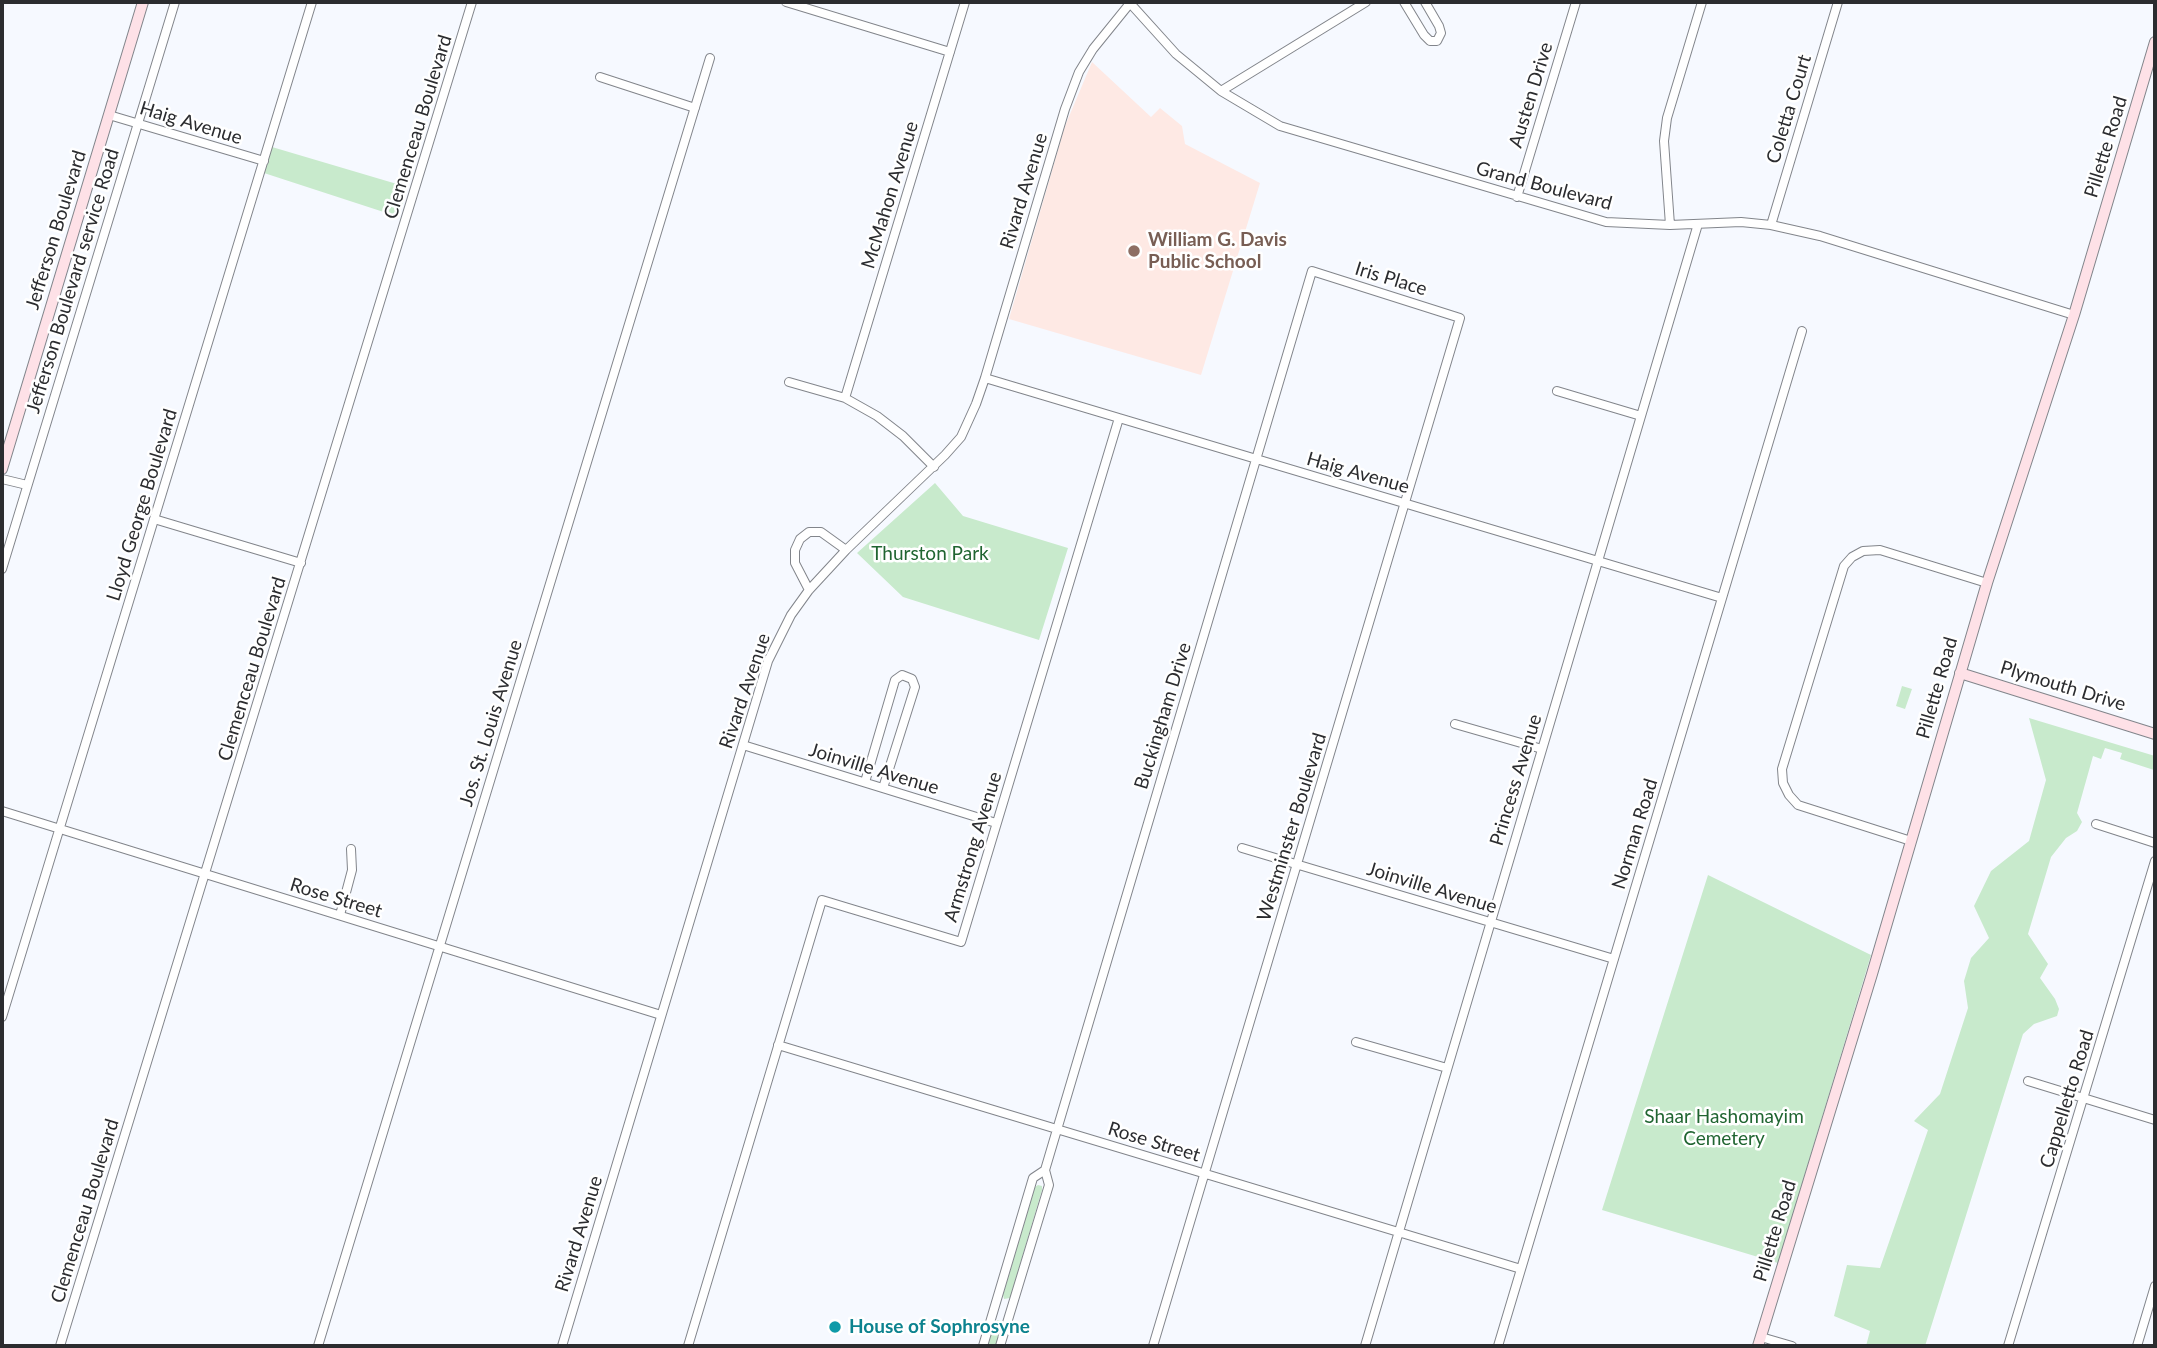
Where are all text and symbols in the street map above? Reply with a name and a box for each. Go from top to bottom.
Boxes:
street label: Clemenceau Boulevard [379,32,457,222]
street label: Austen Drive [1504,40,1558,150]
street label: Coletta Court [1762,52,1816,166]
street label: Pillette Road [2080,94,2132,200]
street label: Haig Avenue [137,97,245,149]
street label: McMahon Avenue [857,119,923,271]
street label: Rivard Avenue [996,130,1052,252]
street label: Jefferson Boulevard service Road [22,146,124,416]
street label: Jefferson Boulevard [21,148,91,312]
street label: Grand Boulevard [1473,157,1615,215]
place label: William G. Davis Public School [1148,229,1287,273]
marker: William G. Davis Public School [1126,243,1142,259]
street label: Iris Place [1352,257,1430,301]
street label: Lloyd George Boulevard [102,406,182,604]
street label: Haig Avenue [1304,447,1412,499]
park label: Thurston Park [871,543,989,565]
street label: Clemenceau Boulevard [213,574,291,764]
street label: Rivard Avenue [715,630,775,752]
street label: Pillette Road [1912,634,1962,742]
street label: Jos. St. Louis Avenue [455,637,527,809]
street label: Buckingham Drive [1130,640,1196,792]
street label: Plymouth Drive [1997,656,2129,716]
street label: Princess Avenue [1485,711,1547,849]
street label: Westminster Boulevard [1253,730,1331,924]
street label: Joinville Avenue [806,738,942,800]
street label: Armstrong Avenue [939,769,1007,925]
street label: Norman Road [1607,776,1663,892]
street label: Joinville Avenue [1364,857,1500,919]
street label: Rose Street [287,873,385,923]
street label: Cappelletto Road [2035,1027,2099,1171]
park label: Shaar Hashomayim Cemetery [1644,1106,1804,1150]
street label: Clemenceau Boulevard [46,1116,124,1306]
street label: Rose Street [1105,1117,1203,1167]
street label: Rivard Avenue [551,1173,607,1295]
street label: Pillette Road [1749,1178,1801,1284]
place label: House of Sophrosyne [849,1316,1030,1338]
marker: House of Sophrosyne [827,1319,843,1335]

